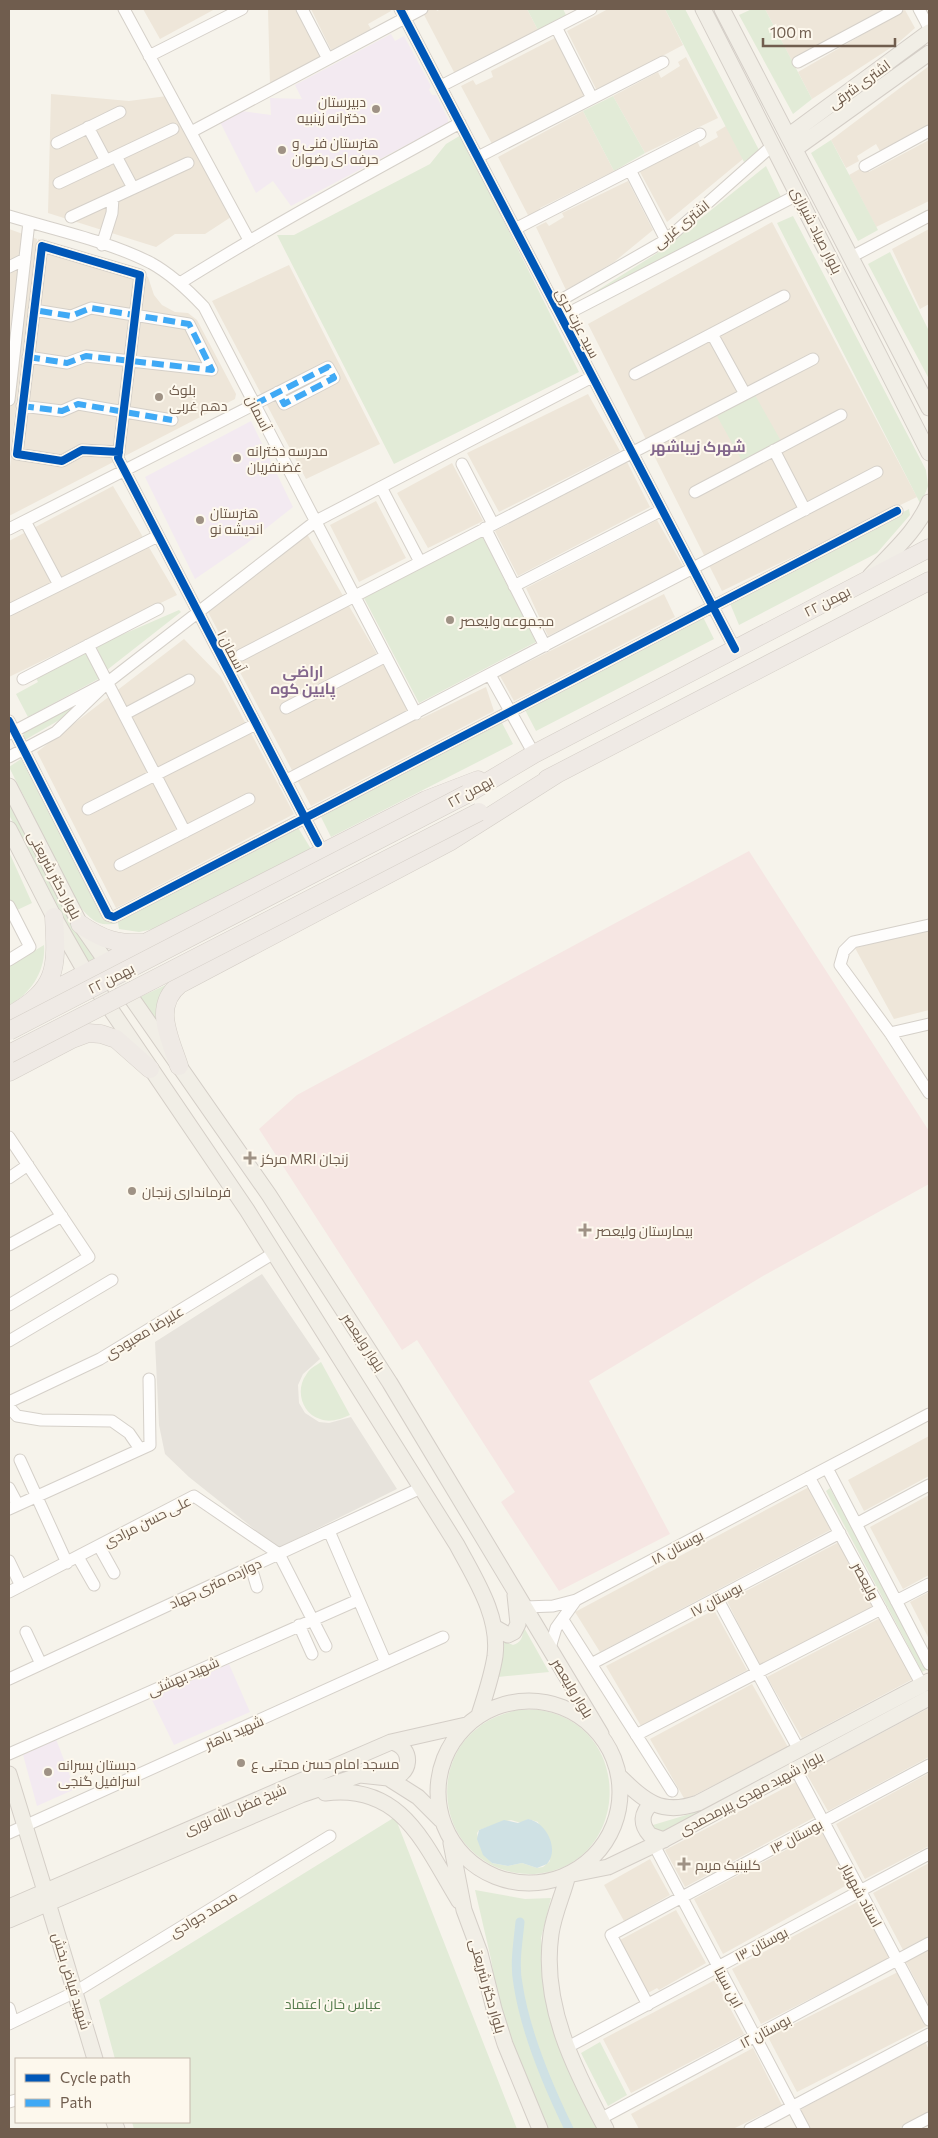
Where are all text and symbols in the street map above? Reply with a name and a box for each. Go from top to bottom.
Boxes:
scale bar [763,15,896,47]
text: 100 m [770,23,812,41]
street label: اشتری شرقی [825,56,893,112]
place label: دبیرستان دخترانه زینبیه [297,93,366,126]
marker: دبیرستان دخترانه زینبیه [370,103,382,115]
place label: هنرستان فنی و حرفه ای رضوان [292,134,379,167]
marker: هنرستان فنی و حرفه ای رضوان [276,144,288,156]
street label: بلوار صیاد شیرازی [788,184,846,276]
street label: اشتری غربی [649,196,713,252]
street label: سید عزت حری [553,285,603,361]
place label: بلوک دهم غربی [169,381,227,416]
marker: بلوک دهم غربی [153,391,165,403]
street label: آسمان [243,392,275,434]
district label: شهرک زیباشهر [649,437,746,456]
place label: مدرسه دخترانه غضنفریان [247,442,328,475]
marker: مدرسه دخترانه غضنفریان [231,452,243,464]
place label: هنرستان اندیشه نو [210,504,263,537]
marker: هنرستان اندیشه نو [194,514,206,526]
street label: ۲۲ بهمن [801,582,853,620]
place label: مجموعه ولیعصر [459,612,554,629]
marker: مجموعه ولیعصر [444,614,456,626]
street label: آسمان ۱ [214,627,250,675]
district label: اراضی پایین کوه [271,662,336,700]
street label: ۲۲ بهمن [444,772,496,810]
street label: بلوار دکتر شریعتی [25,828,85,922]
street label: ۲۲ بهمن [85,959,137,997]
place label: مرکز MRI زنجان [260,1150,349,1167]
marker: مرکز MRI زنجان [243,1151,257,1165]
place label: فرمانداری زنجان [142,1183,231,1200]
marker: فرمانداری زنجان [126,1185,138,1197]
place label: بیمارستان ولیعصر [595,1222,693,1239]
marker: بیمارستان ولیعصر [578,1223,592,1237]
street label: علیرضا معبودی [102,1302,186,1362]
street label: بلوار ولیعصر [338,1309,389,1374]
street label: علی حسن مرادی [100,1492,194,1550]
street label: بوستان ۱۸ [648,1526,706,1568]
street label: دوازده متری جهاد [166,1554,264,1612]
street label: ولیعصر [849,1558,883,1603]
street label: بوستان ۱۷ [687,1578,745,1620]
street label: شهید بهشتی [145,1653,221,1699]
street label: بلوار ولیعصر [548,1654,597,1721]
street label: شهید باهنر [201,1712,266,1753]
street label: بلوار شهید مهدی پیرمحمدی [676,1748,827,1840]
place label: مسجد امام حسن مجتبی ع [251,1755,399,1774]
place label: دبستان پسرانه اسرافیل گنجی [58,1756,141,1789]
marker: مسجد امام حسن مجتبی ع [235,1757,247,1769]
marker: دبستان پسرانه اسرافیل گنجی [42,1766,54,1778]
street label: شیخ فضل الله نوری [181,1780,289,1839]
street label: بوستان ۱۴ [767,1815,825,1857]
place label: کلینیک مریم [695,1856,761,1875]
marker: کلینیک مریم [677,1857,691,1871]
street label: استاد شهریار [838,1859,886,1930]
street label: محمد جوادی [166,1887,240,1941]
street label: بوستان ۱۳ [732,1923,790,1965]
street label: شهید فیاض بخش [49,1930,95,2032]
street label: بلوار دکتر شریعتی [466,1937,510,2035]
street label: ابن سینا [711,1964,747,2010]
park label: عباس خان اعتماد [285,1995,381,2012]
street label: بوستان ۱۲ [737,2010,793,2052]
legend [15,2058,190,2123]
text: Cycle path [60,2068,131,2086]
text: Path [60,2093,92,2111]

